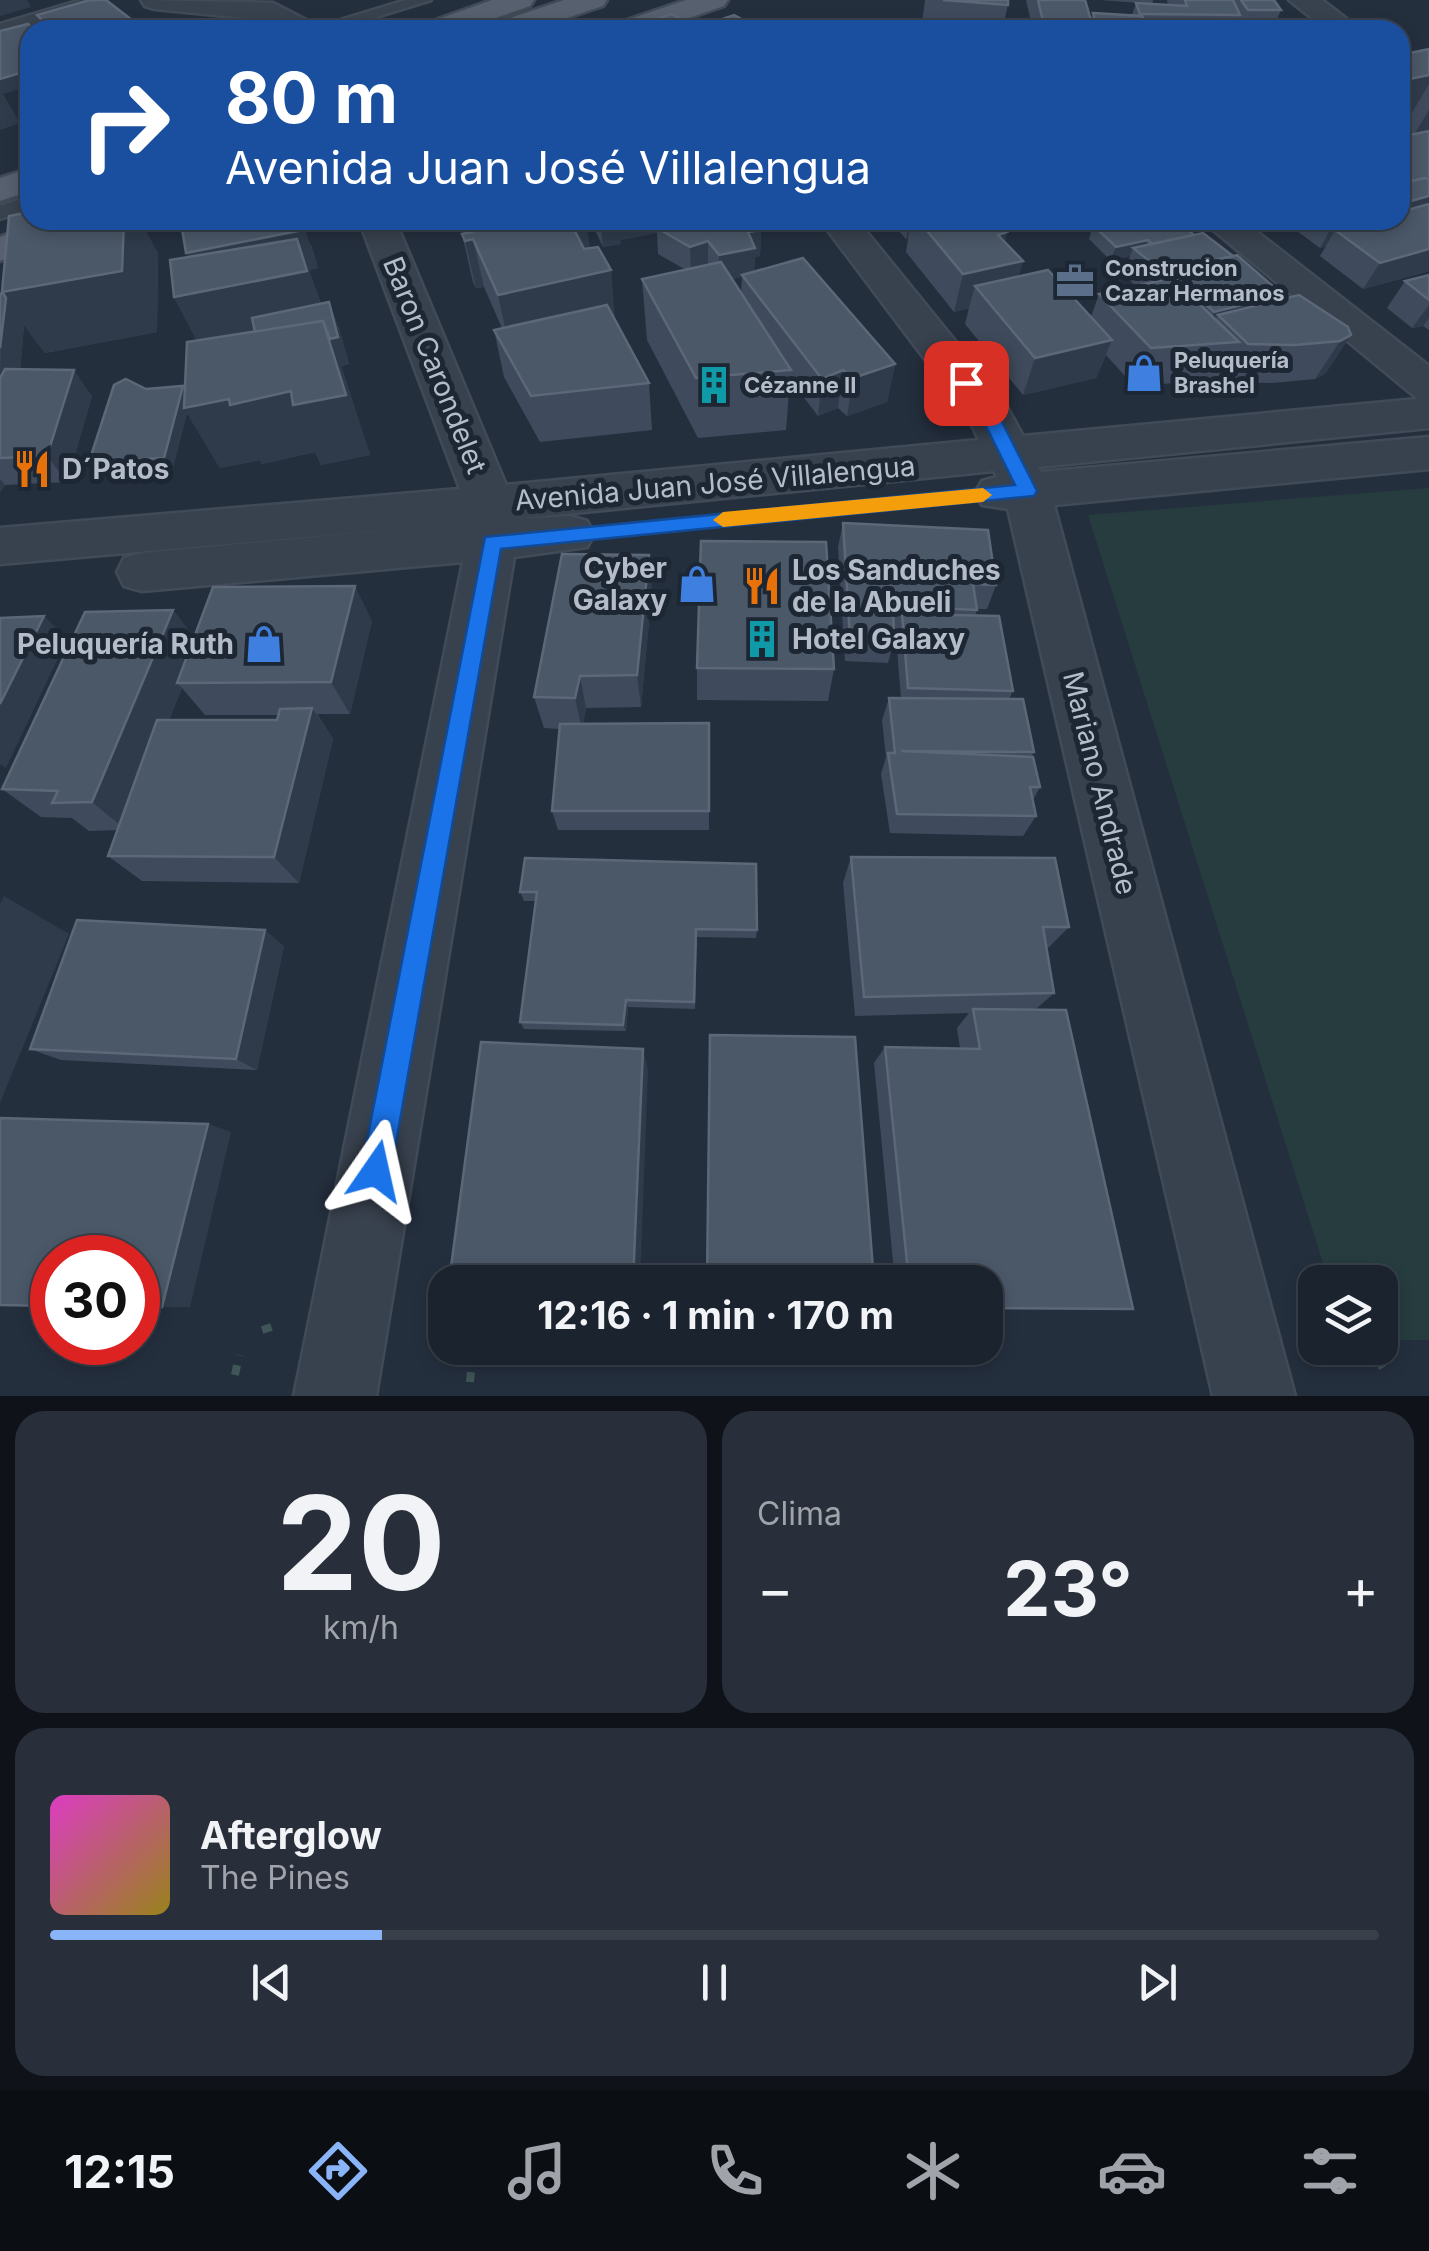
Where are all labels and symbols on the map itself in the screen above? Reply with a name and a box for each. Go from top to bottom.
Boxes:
street label: Baron Carondelet [376,252,494,478]
place label: Construcion Cazar Hermanos [1105,255,1285,306]
office icon: Construcion Cazar Hermanos [1054,260,1096,302]
pin [924,341,1009,426]
place label: Peluquería Brashel [1174,347,1289,398]
shop icon: Peluquería Brashel [1123,352,1165,394]
building icon: Cézanne II [693,364,735,406]
place label: Cézanne II [744,372,856,398]
restaurant icon: D´Patos [11,448,53,490]
street label: Avenida Juan José Villalengua [513,449,917,517]
place label: D´Patos [62,452,169,486]
place label: Cyber Galaxy [573,551,667,617]
place label: Los Sanduches de la Abueli [792,553,1001,619]
shop icon: Cyber Galaxy [676,563,718,605]
restaurant icon: Los Sanduches de la Abueli [741,565,783,607]
building icon: Hotel Galaxy [741,618,783,660]
place label: Hotel Galaxy [792,622,965,656]
shop icon: Peluquería Ruth [243,623,285,665]
place label: Peluquería Ruth [17,627,234,661]
street label: Mariano Andrade [1056,668,1144,898]
position arrow [324,1119,428,1223]
speed limit sign: 30 [30,1235,160,1365]

